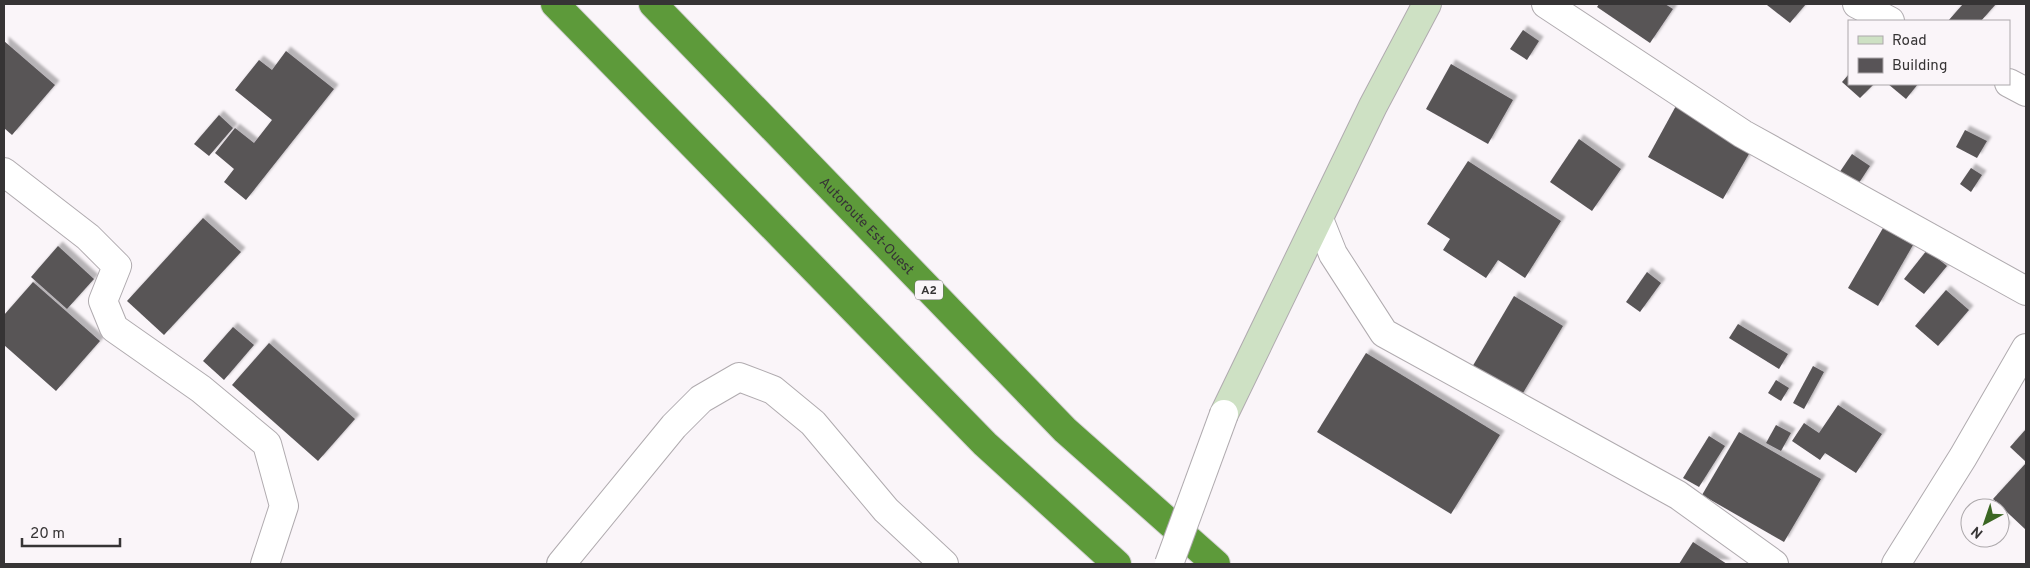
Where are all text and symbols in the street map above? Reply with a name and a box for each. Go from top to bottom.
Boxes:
legend [1848,20,2010,85]
text: Road [1892,32,1927,51]
text: Building [1892,57,1947,76]
street label: Autoroute Est-Ouest [815,174,917,279]
road number: A2 [915,280,943,300]
north arrow [1960,498,2010,548]
scale bar [22,516,120,548]
text: N [1968,522,1987,542]
text: 20 m [30,525,65,544]

